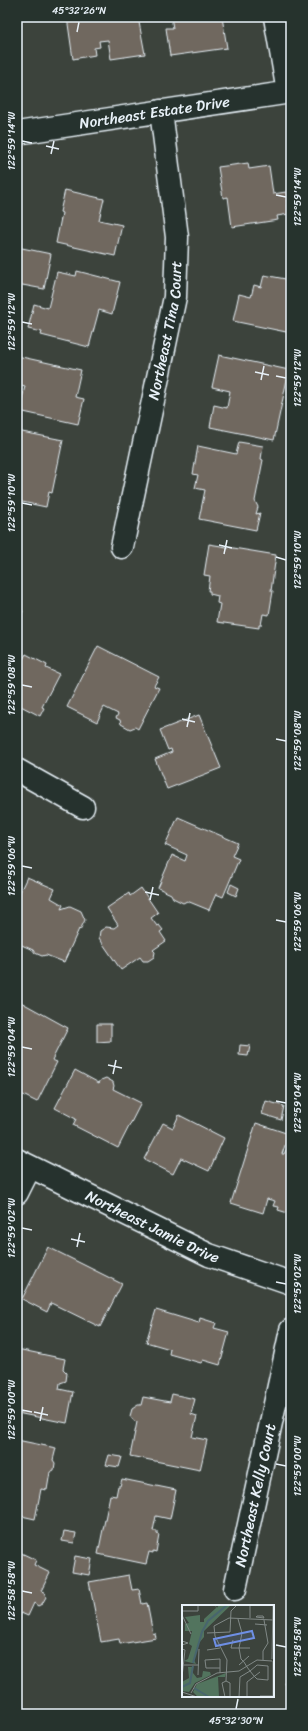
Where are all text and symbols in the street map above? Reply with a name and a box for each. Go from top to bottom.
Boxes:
text: 45°32'26"N [52,2,106,20]
street label: Northeast Estate Drive [77,88,232,137]
text: 122°59'14"W [3,111,21,170]
text: 122°59'14"W [289,167,307,226]
street label: Northeast Tina Court [141,260,189,402]
text: 122°59'12"W [3,293,21,351]
text: 122°59'12"W [289,349,307,407]
text: 122°59'10"W [3,473,21,532]
text: 122°59'10"W [289,530,307,589]
text: 122°59'08"W [3,655,21,715]
text: 122°59'08"W [289,711,307,771]
text: 122°59'06"W [3,836,21,896]
text: 122°59'06"W [289,892,307,952]
text: 122°59'04"W [3,1016,21,1077]
text: 122°59'04"W [289,1072,307,1133]
street label: Northeast Jamie Drive [81,1183,223,1271]
text: 122°59'02"W [3,1198,21,1258]
text: 122°59'02"W [289,1254,307,1314]
text: 122°59'00"W [3,1379,21,1440]
street label: Northeast Kelly Court [227,1421,284,1569]
text: 122°59'00"W [289,1435,307,1496]
text: 122°58'58"W [3,1561,21,1621]
inset map [182,1605,274,1697]
text: 122°58'58"W [289,1617,307,1677]
text: 45°32'30"N [209,1712,263,1730]

